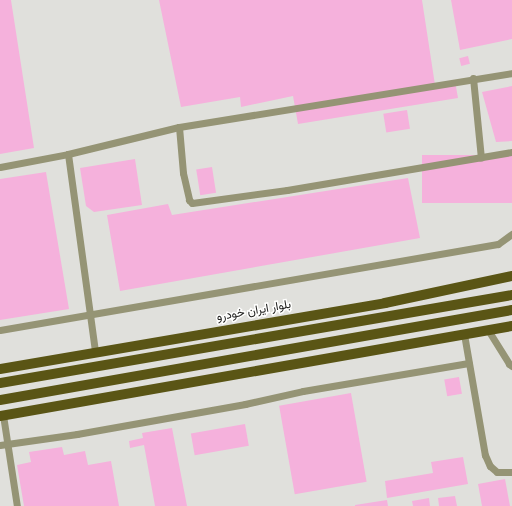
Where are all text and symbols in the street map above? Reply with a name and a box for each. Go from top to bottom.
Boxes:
street label: بلوار ایران خودرو [216,298,292,326]

